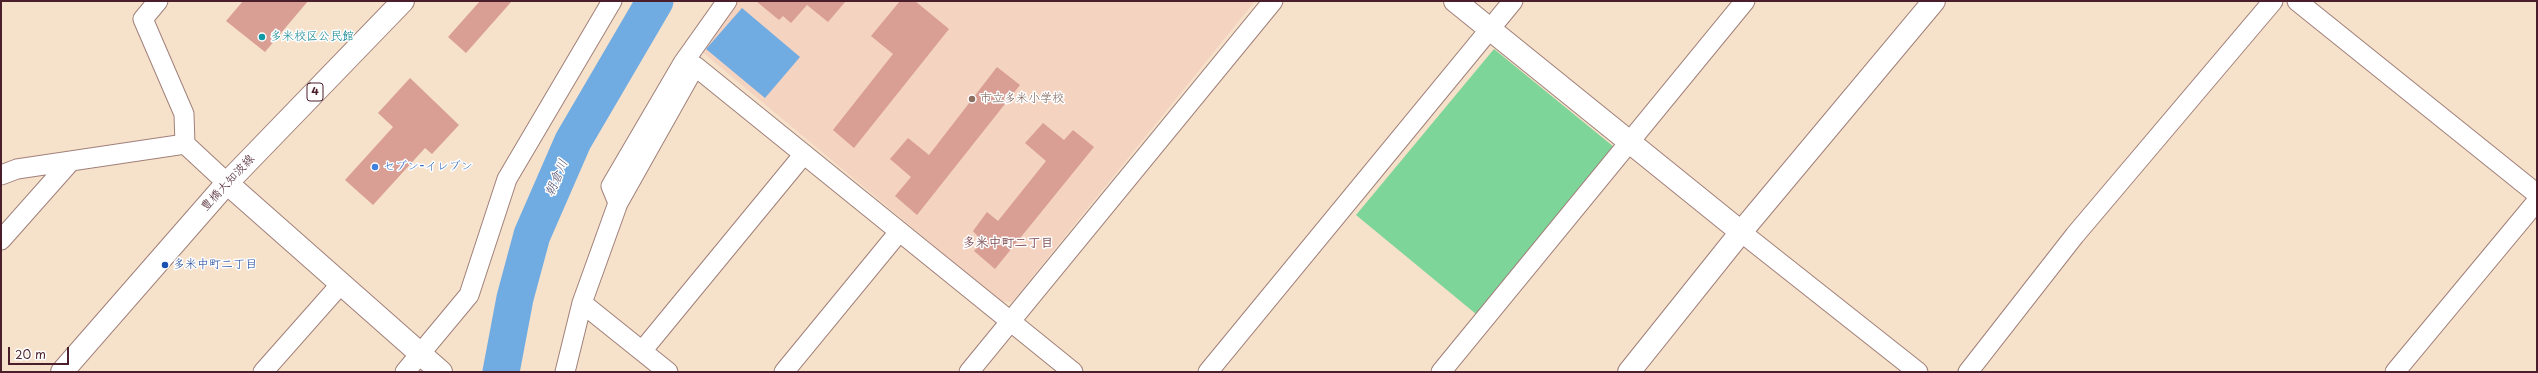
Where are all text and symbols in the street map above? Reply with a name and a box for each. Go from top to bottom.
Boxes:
place label: 多米校区公民館 [270,30,354,44]
marker: 多米校区公民館 [257,32,267,42]
road number: 4 [307,83,323,101]
place label: 市立多米小学校 [980,92,1064,106]
marker: 市立多米小学校 [967,94,977,104]
street label: 豊橋大知波線 [198,152,258,214]
water label: 朝倉川 [542,157,572,199]
place label: セブン-イレブン [383,160,473,174]
marker: セブン-イレブン [370,162,380,172]
district label: 多米中町二丁目 [963,235,1053,251]
place label: 多米中町二丁目 [173,258,257,272]
marker: 多米中町二丁目 [160,260,170,270]
scale bar [10,339,71,365]
text: 20 m [15,345,46,363]

